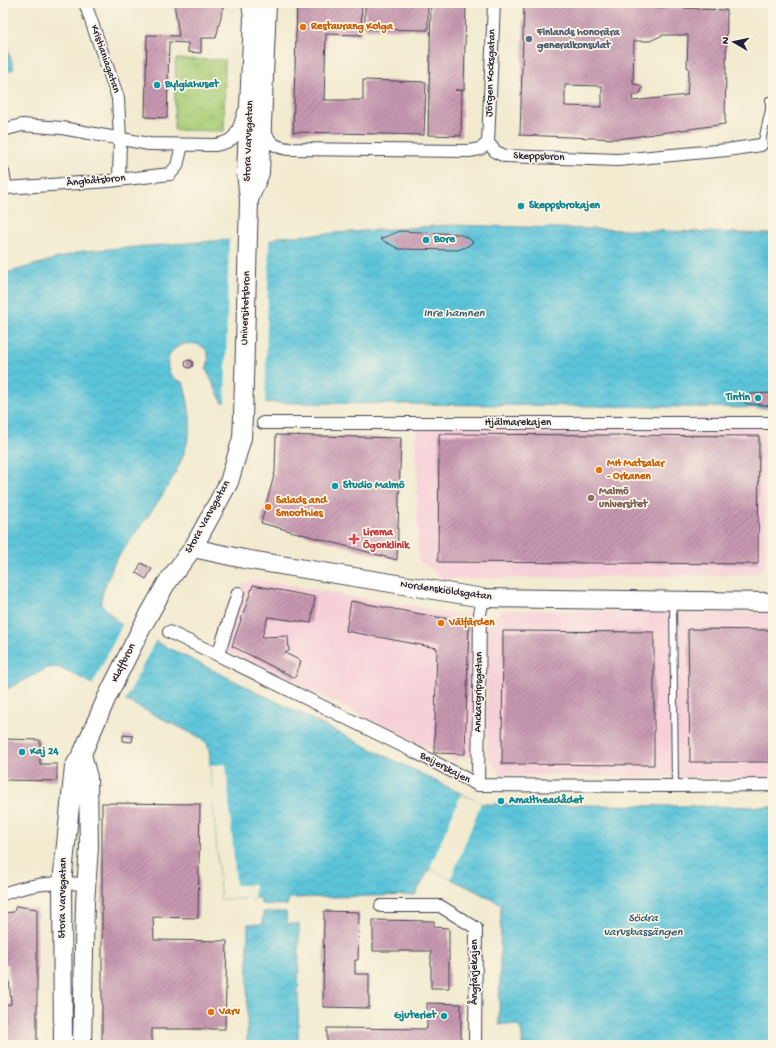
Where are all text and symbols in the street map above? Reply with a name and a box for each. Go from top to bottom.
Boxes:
place label: Restaurang Kolga [310,20,394,34]
marker: Restaurang Kolga [298,22,308,32]
north arrow [714,22,754,62]
street label: Kristianiagatan [88,23,123,95]
place label: Finlands honorära generalkonsulat [536,27,621,53]
street label: Jörgen Kocksgatan [483,28,499,117]
marker: Finlands honorära generalkonsulat [524,34,534,44]
text: N [720,36,733,45]
place label: Bylgiahuset [164,78,220,92]
marker: Bylgiahuset [152,80,162,90]
street label: Stora Varvsgatan [242,99,256,182]
street label: Skeppsbron [513,150,566,164]
street label: Ångbåtsbron [66,170,127,190]
place label: Skeppsbrokajen [529,200,601,212]
marker: Skeppsbrokajen [516,201,526,211]
place label: Bore [433,234,456,246]
marker: Bore [421,235,431,245]
street label: Universitetsbron [239,270,253,345]
water label: Inre hamnen [423,307,485,321]
place label: Tintin [725,391,751,404]
marker: Tintin [753,393,763,403]
street label: Hjälmarekajen [485,417,552,429]
place label: MH Matsalar - Orkanen [607,457,665,483]
marker: MH Matsalar - Orkanen [594,465,604,475]
street label: Stora Varvsgatan [183,478,233,555]
place label: Studio Malmö [343,479,405,492]
marker: Studio Malmö [330,481,340,491]
place label: Malmö universitet [599,486,649,511]
marker: Malmö universitet [586,493,596,503]
place label: Salads and Smoothies [276,495,328,520]
marker: Salads and Smoothies [263,502,273,512]
place label: Lirema Ögonklinik [363,527,411,553]
marker: Lirema Ögonklinik [348,533,360,545]
street label: Nordenskiöldsgatan [399,579,493,603]
place label: Välfärden [448,616,495,629]
marker: Välfärden [436,618,446,628]
street label: Klaffbron [109,640,139,684]
street label: Anckargripsgatan [472,651,486,732]
place label: Kaj 24 [29,746,59,758]
marker: Kaj 24 [17,747,27,757]
street label: Beijerskajen [417,749,473,787]
place label: Amaltheadådet [508,793,585,807]
marker: Amaltheadådet [496,796,506,806]
street label: Stora Varvsgatan [56,857,70,939]
water label: Södra varvsbassängen [604,912,683,940]
street label: Ångfärjekajen [467,939,481,1005]
place label: Varv [218,1006,240,1018]
marker: Varv [206,1007,216,1017]
place label: Gjuteriet [394,1009,438,1022]
marker: Gjuteriet [439,1011,449,1021]

